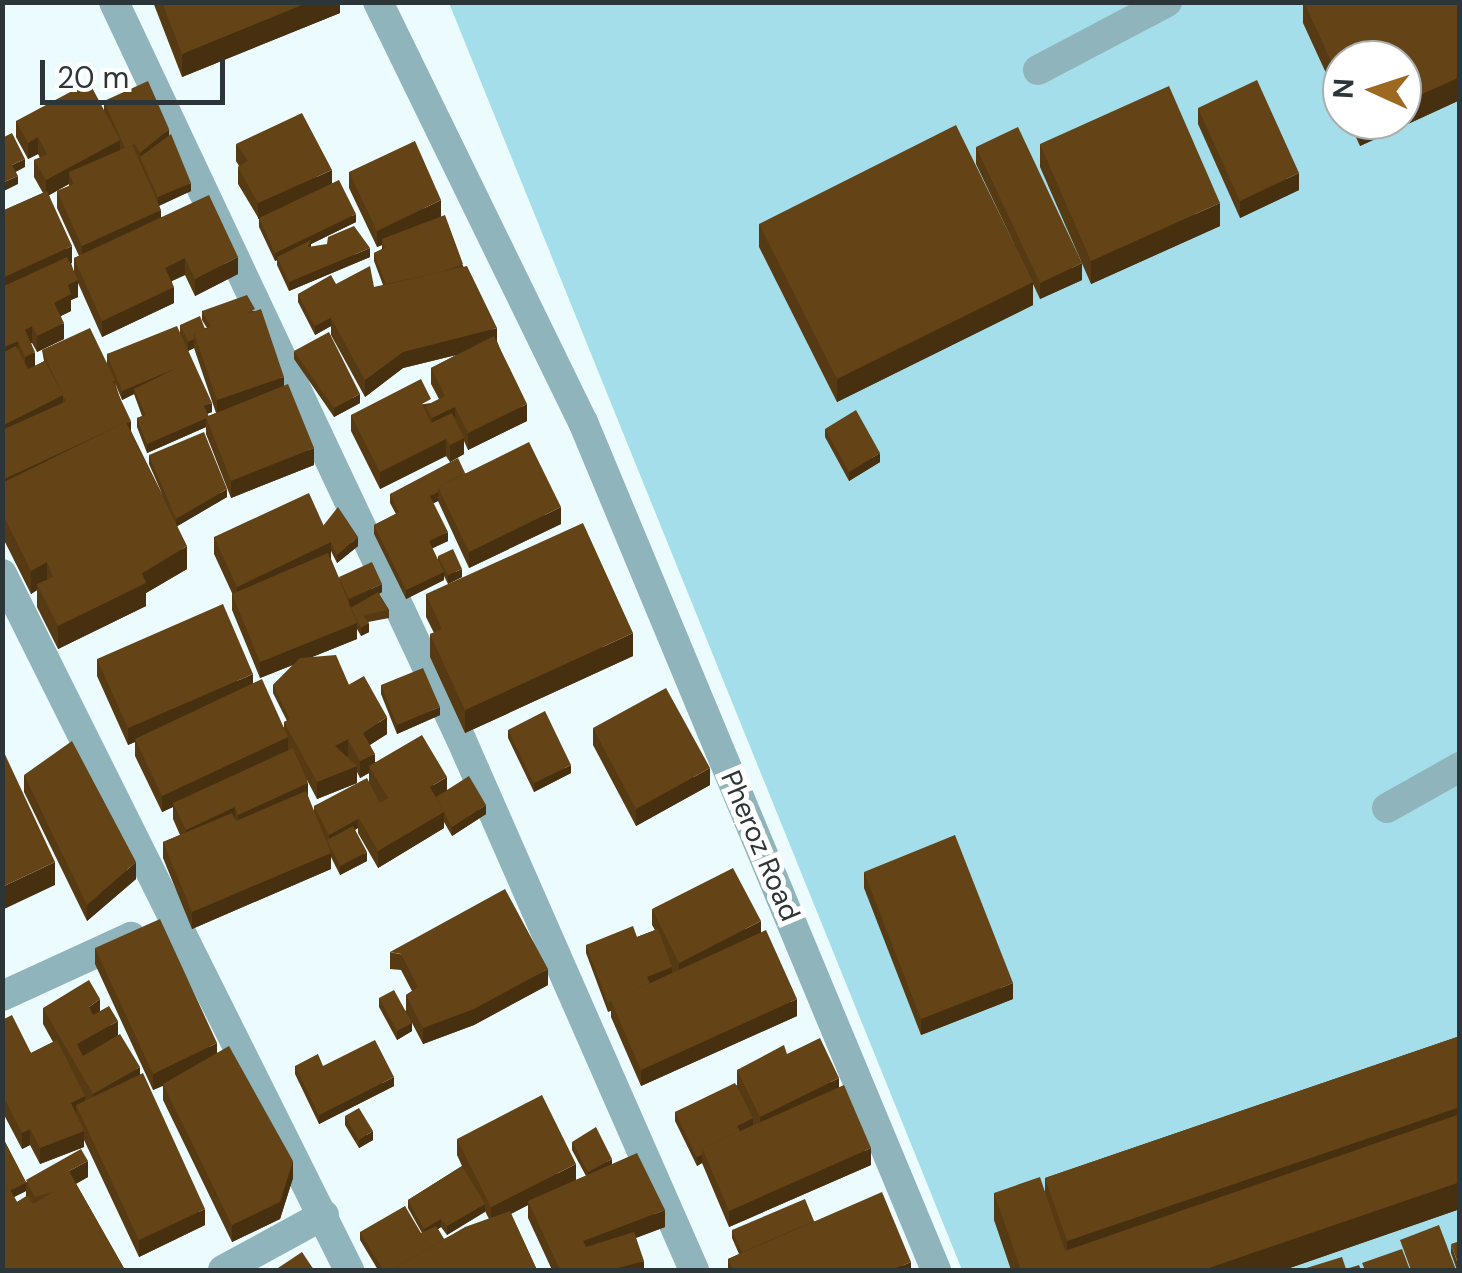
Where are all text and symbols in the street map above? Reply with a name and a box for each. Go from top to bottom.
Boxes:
scale bar [45,40,230,102]
north arrow [1322,40,1422,140]
text: 20 m [57,58,129,97]
text: N [1325,77,1363,100]
street label: Pheroz Road [713,766,807,926]

